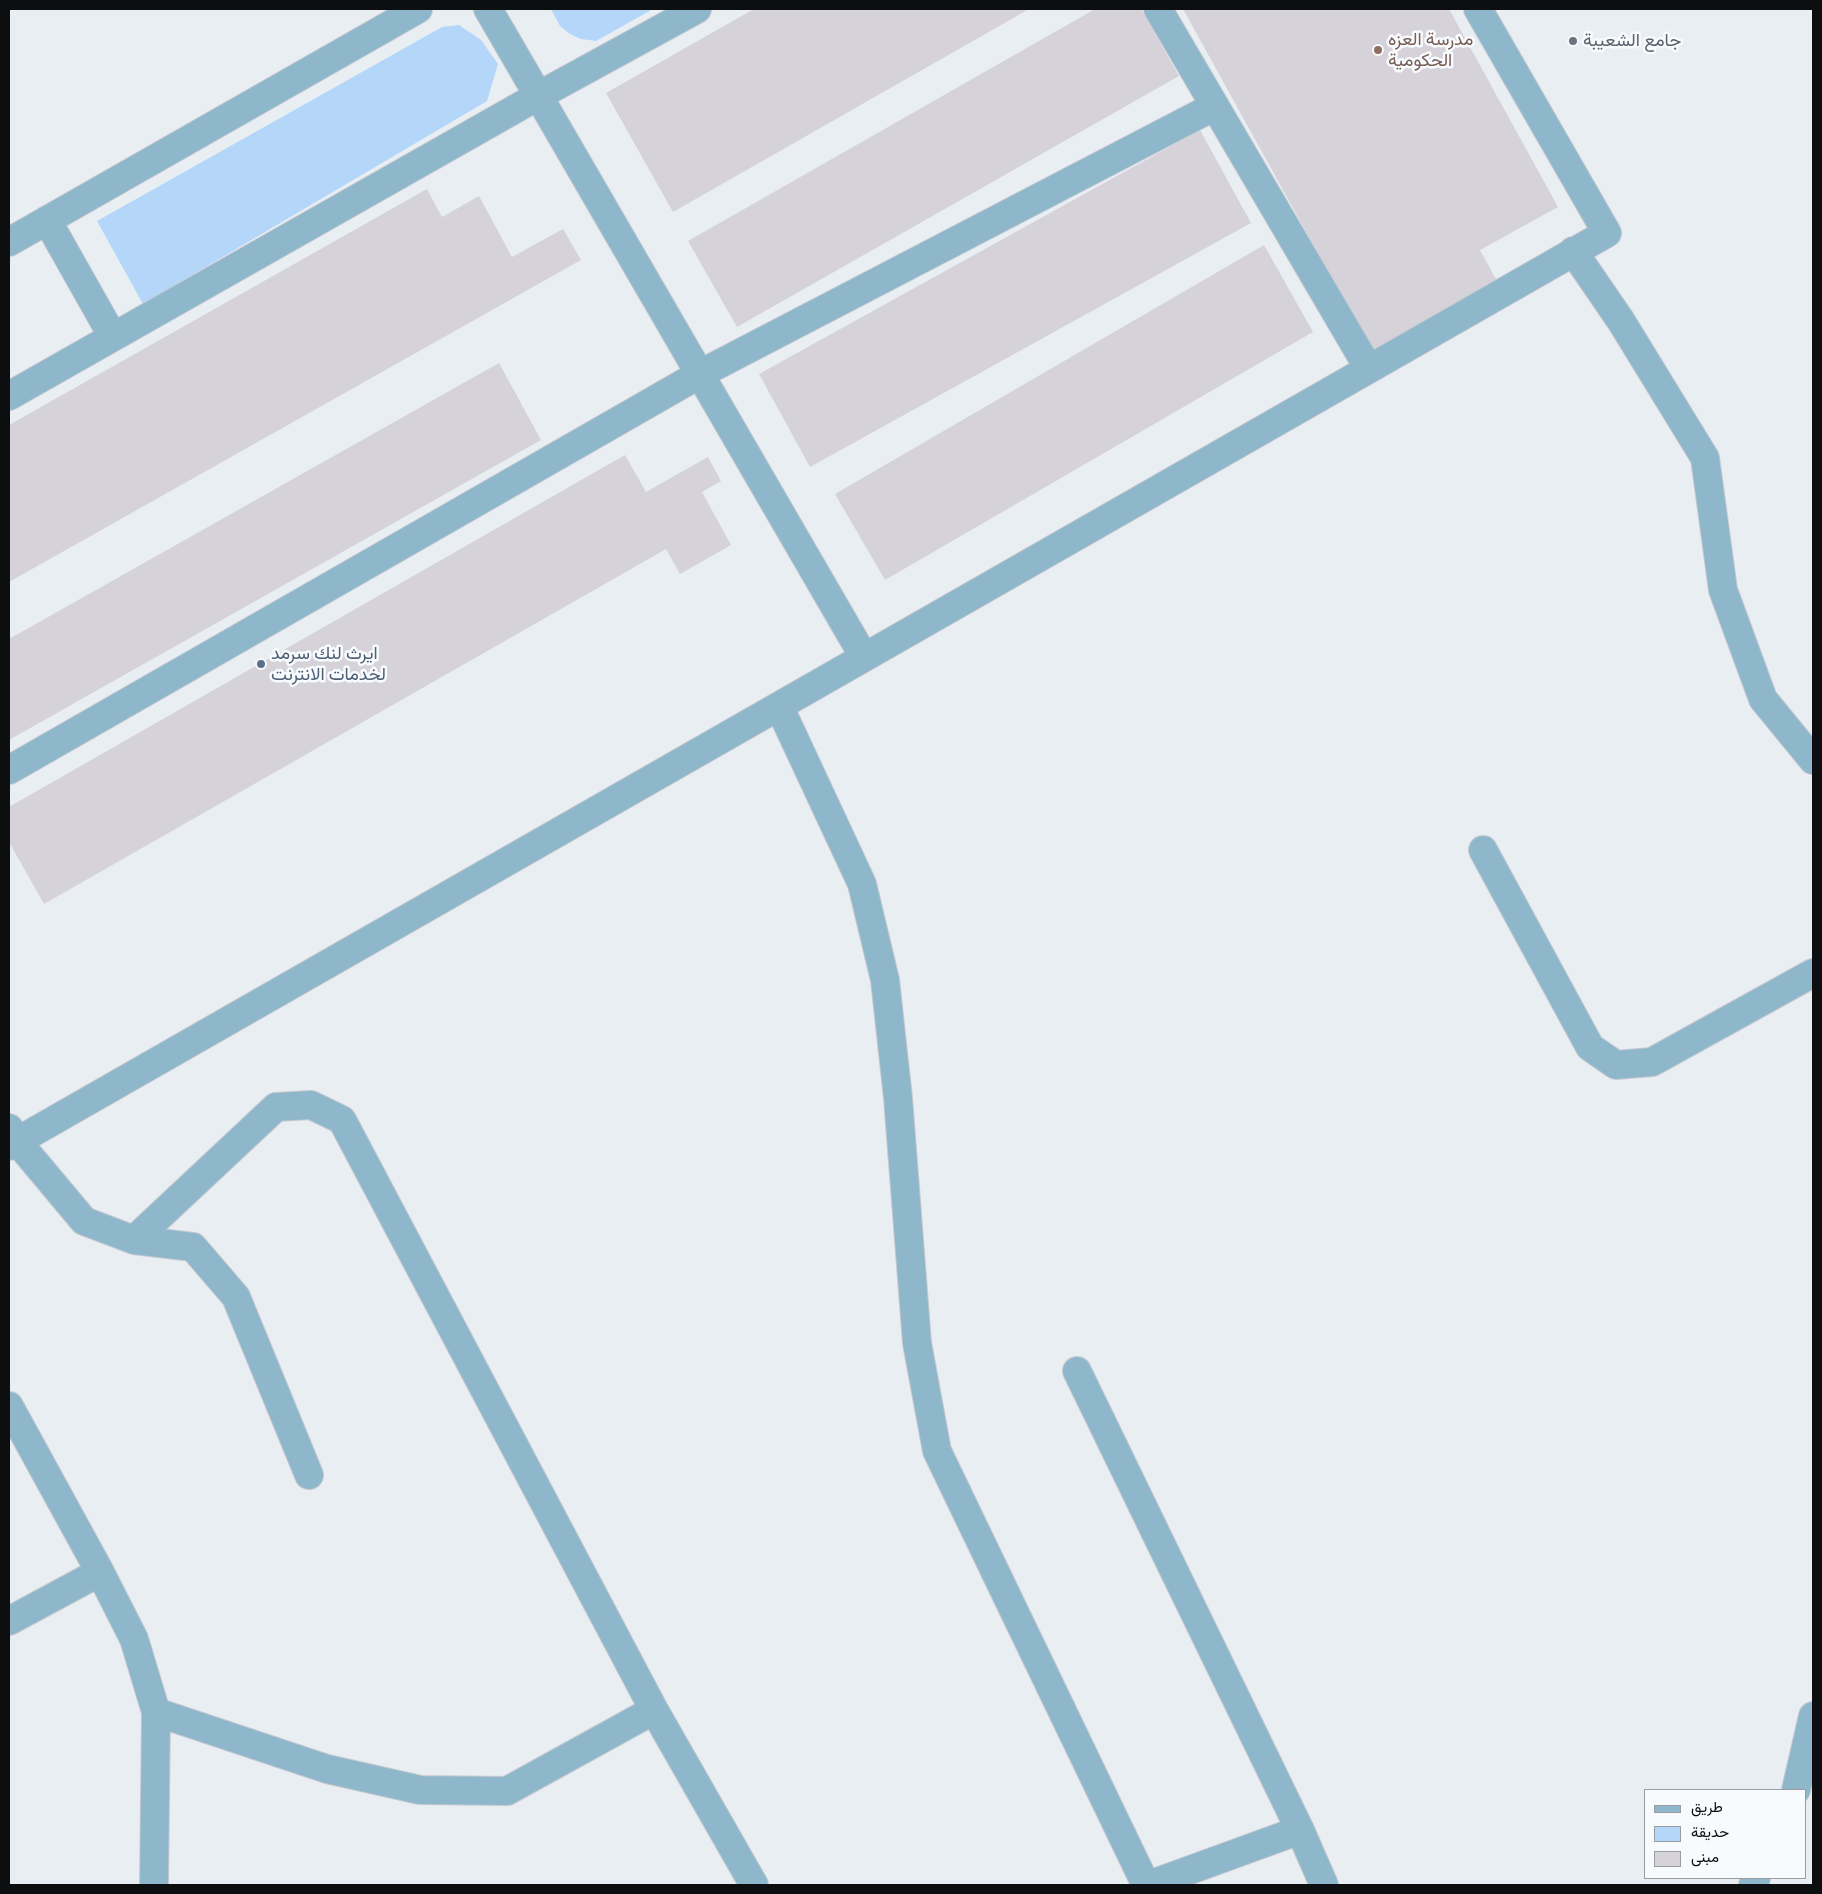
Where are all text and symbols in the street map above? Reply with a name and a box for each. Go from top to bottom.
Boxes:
place label: مدرسة العزه الحكومية [1388,29,1473,72]
place label: جامع الشعيبة [1583,30,1681,52]
marker: جامع الشعيبة [1567,35,1579,47]
marker: مدرسة العزه الحكومية [1372,44,1384,56]
place label: ايرث لنك سرمد لخدمات الانترنت [271,643,386,686]
marker: ايرث لنك سرمد لخدمات الانترنت [255,658,267,670]
legend [1644,1789,1807,1879]
text: طريق [1691,1798,1723,1816]
text: حديقة [1691,1823,1729,1841]
text: مبنى [1691,1848,1719,1866]

